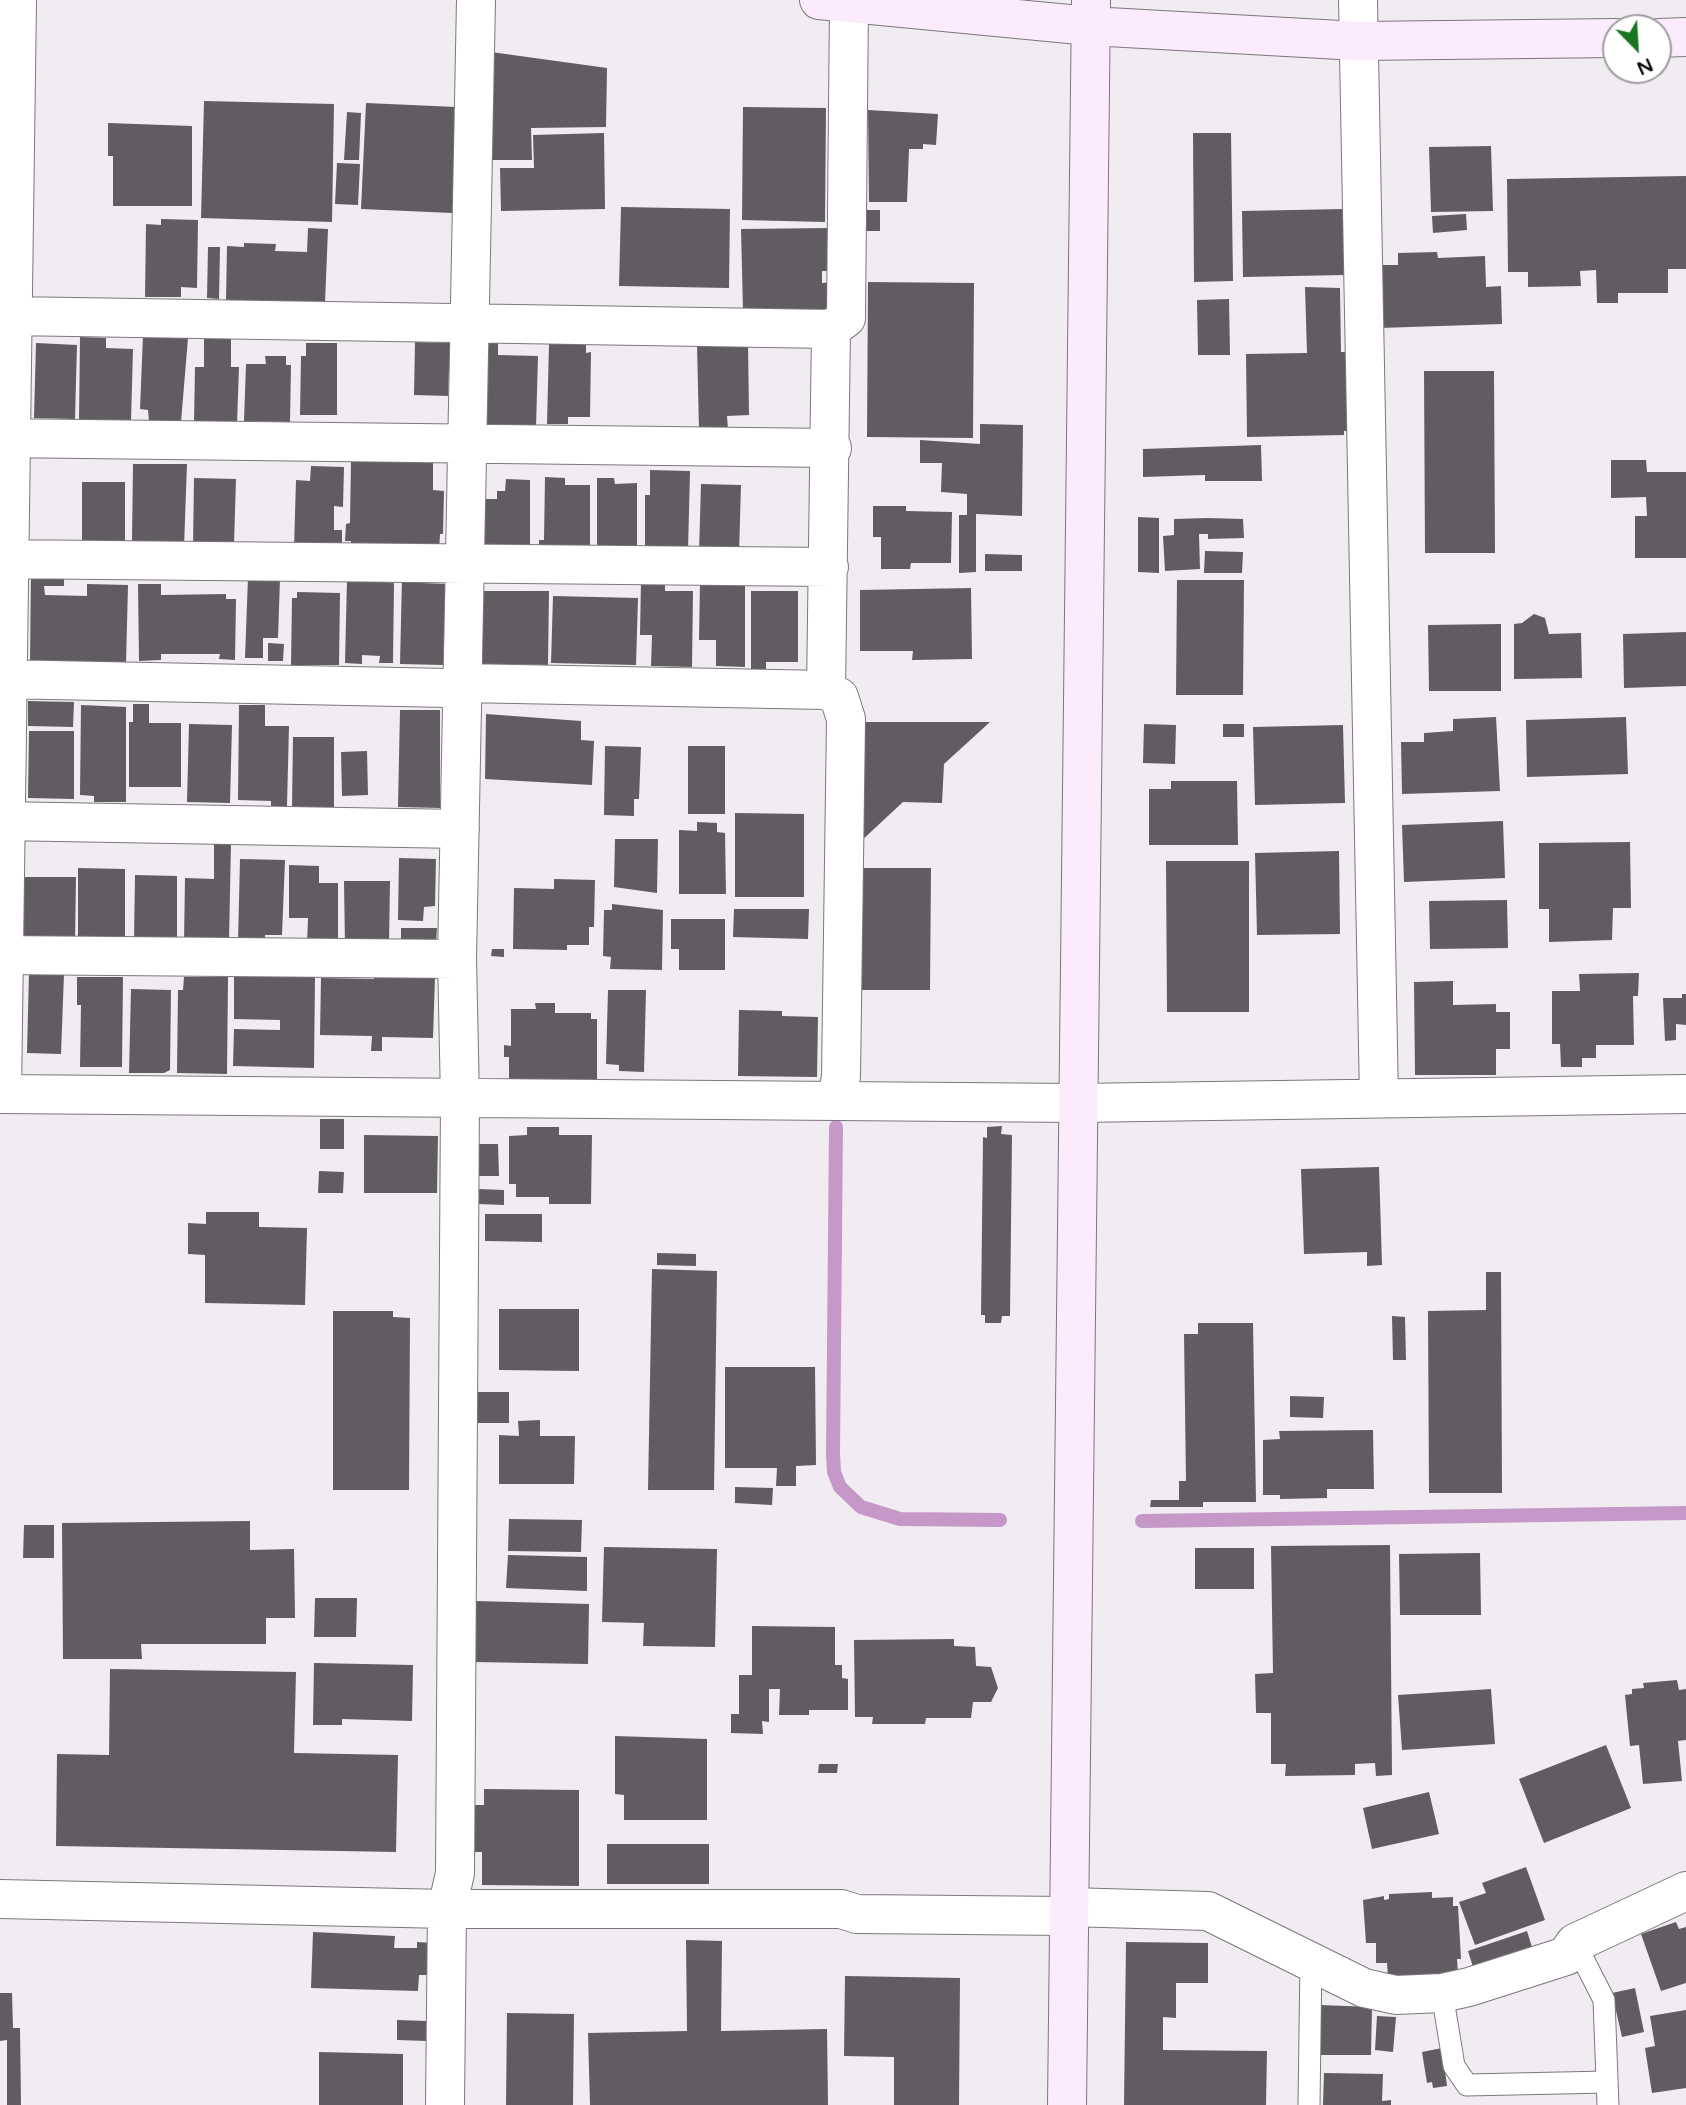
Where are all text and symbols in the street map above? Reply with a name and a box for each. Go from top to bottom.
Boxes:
north arrow [1602,14,1672,84]
text: N [1633,53,1656,80]

